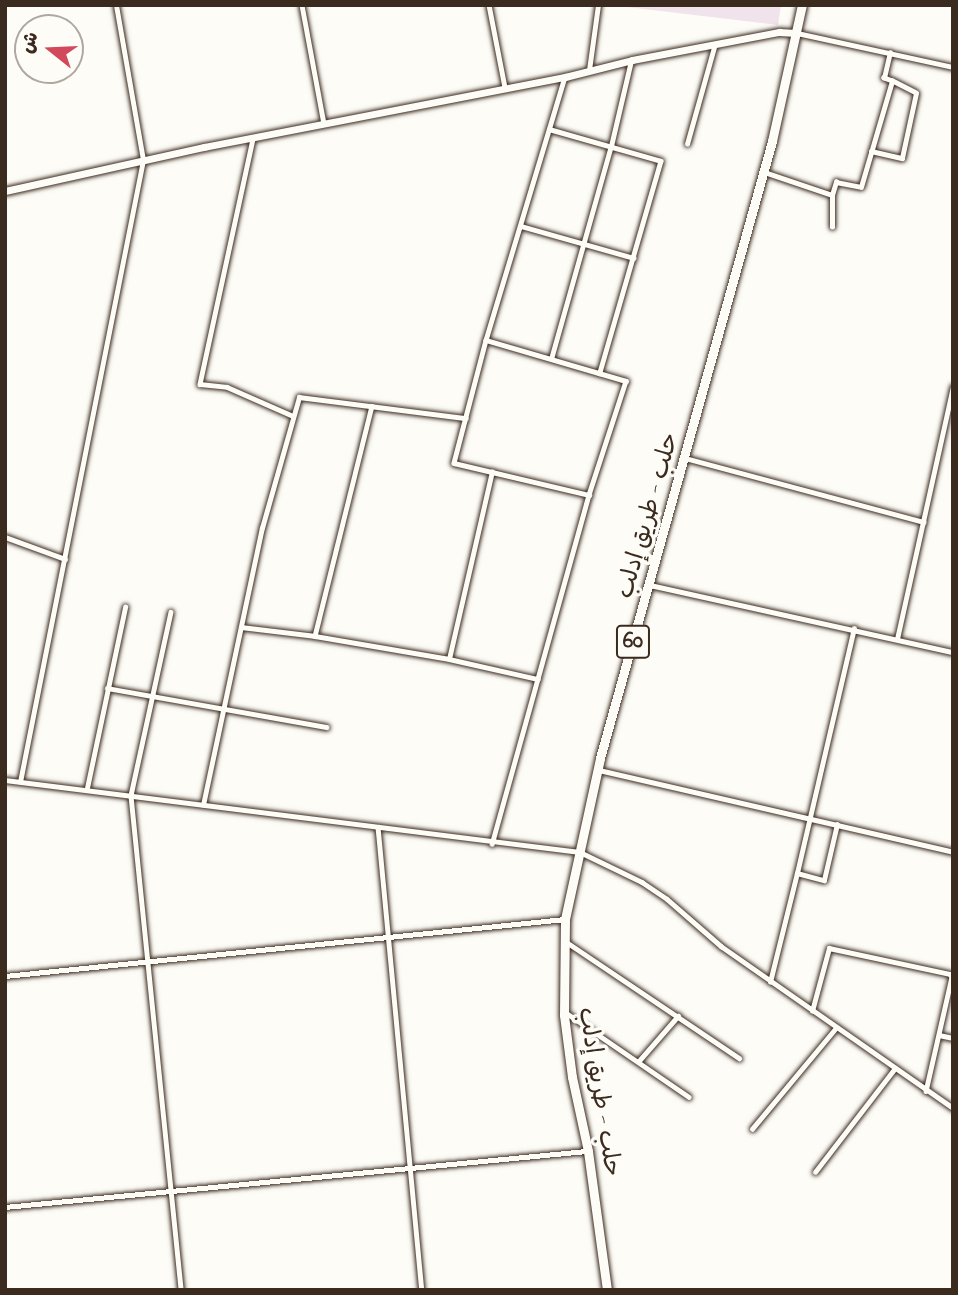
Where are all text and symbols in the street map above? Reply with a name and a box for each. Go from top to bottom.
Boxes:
north arrow [14,14,84,84]
text: ش [14,29,47,57]
street label: حلب - طريق إدلب [612,430,686,602]
road number: 60 [616,622,650,662]
street label: حلب - طريق إدلب [570,1005,626,1179]

